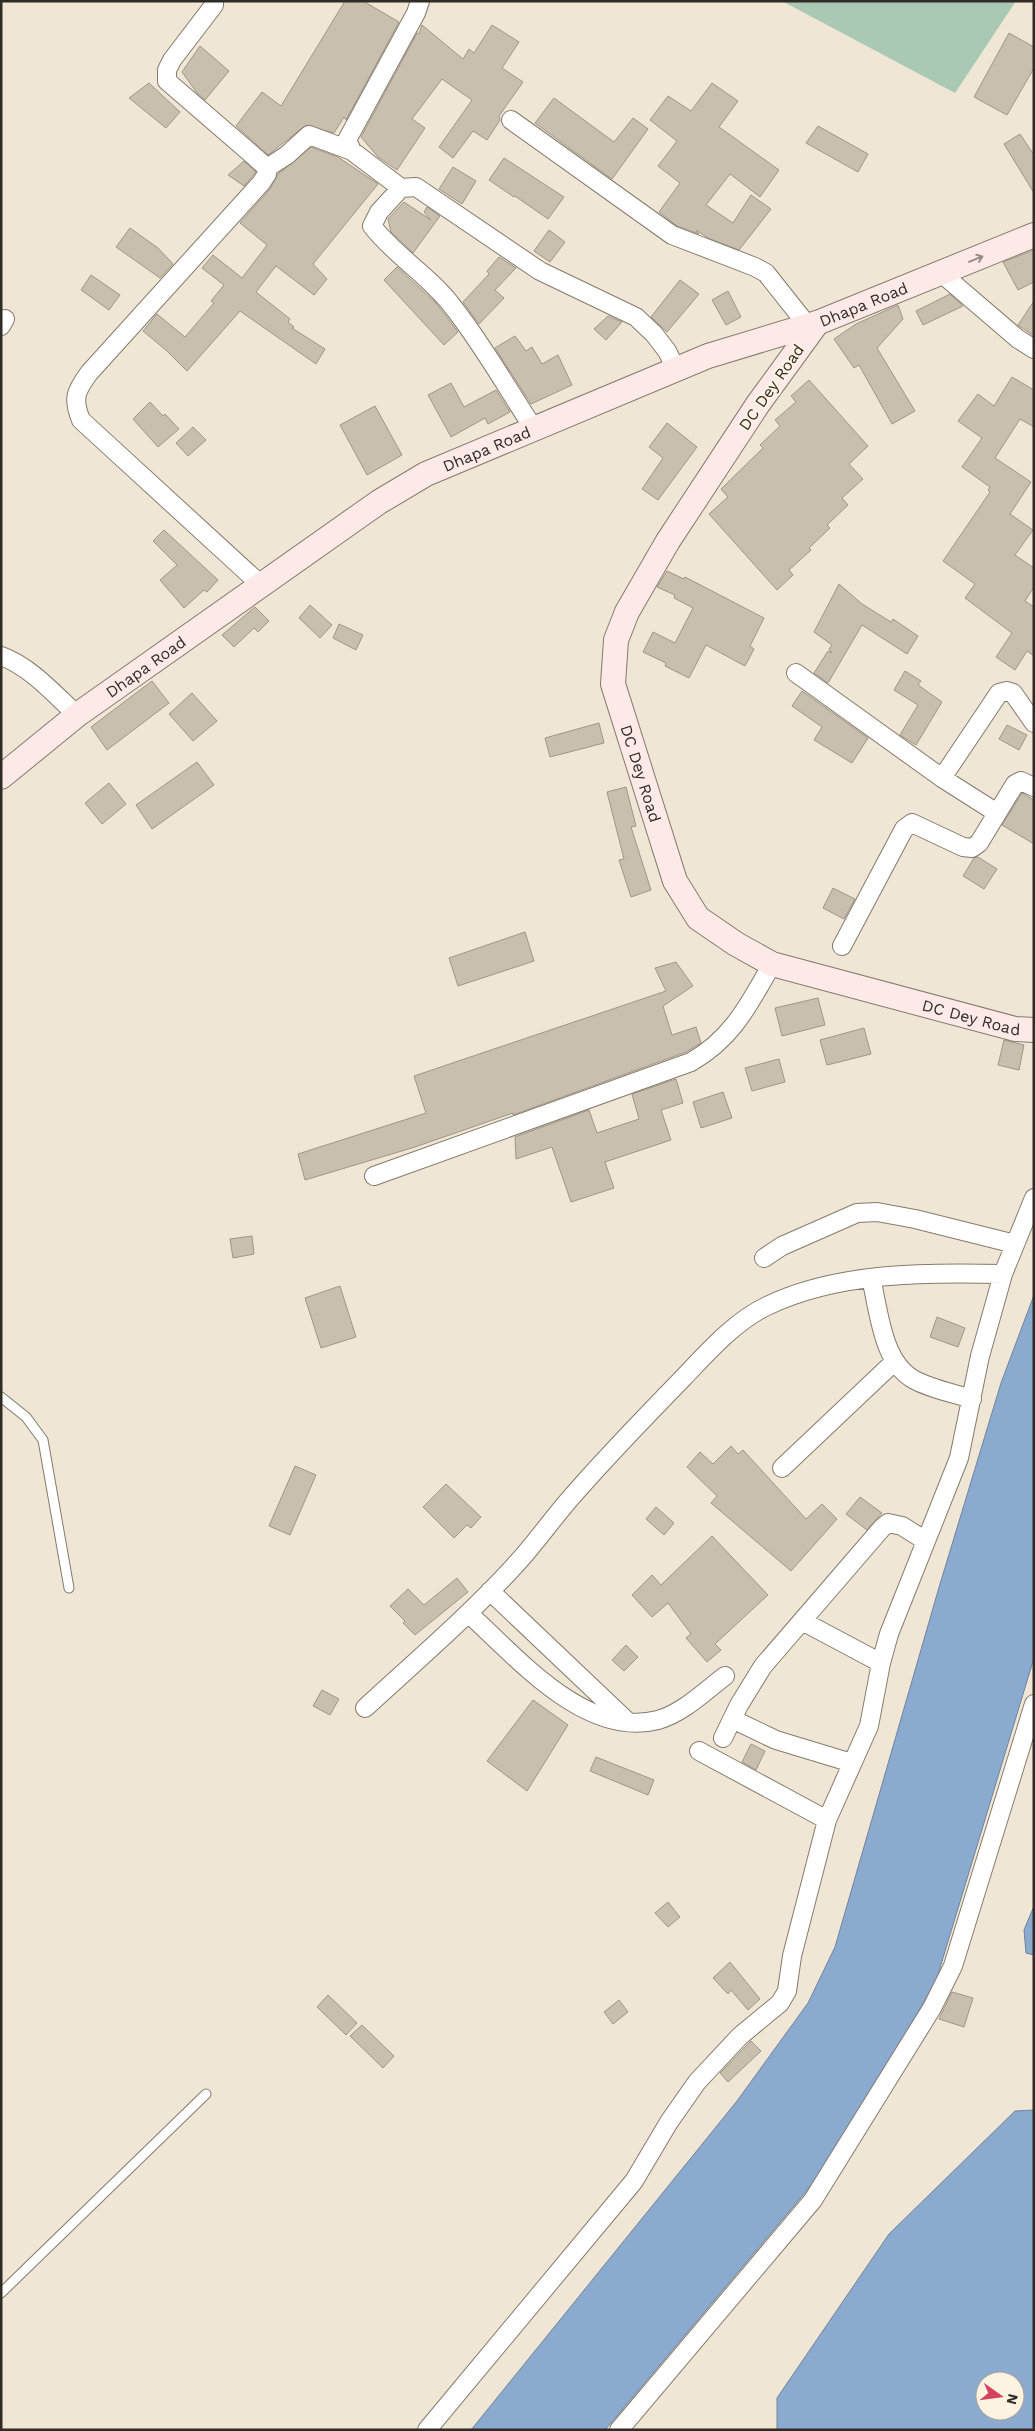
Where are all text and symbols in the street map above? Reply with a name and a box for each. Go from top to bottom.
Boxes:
one-way arrow [968,254,983,263]
street label: Dhapa Road [817,278,911,331]
street label: DC Dey Road [735,341,808,434]
street label: Dhapa Road [440,422,534,476]
street label: Dhapa Road [102,632,190,702]
street label: DC Dey Road [616,723,665,824]
street label: DC Dey Road [920,996,1021,1039]
north arrow [975,2371,1025,2421]
text: N [1004,2392,1022,2406]

